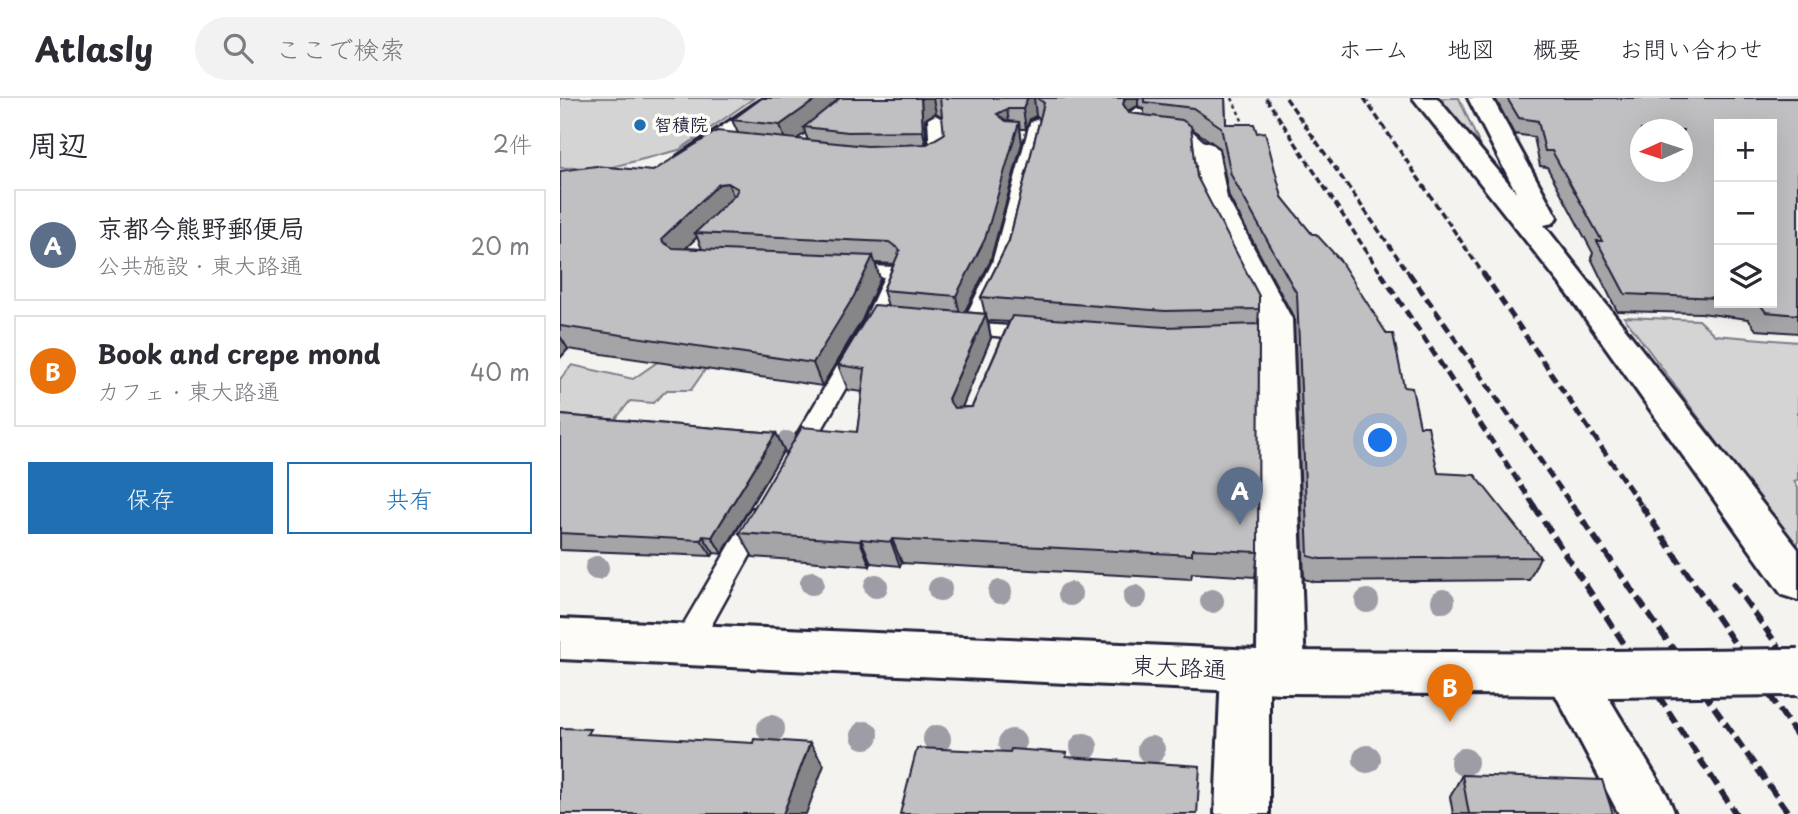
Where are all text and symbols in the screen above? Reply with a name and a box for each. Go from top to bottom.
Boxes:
search box [195,17,685,80]
text: Atlasly [35,23,153,73]
icon: search [219,29,257,67]
text: ここで検索 [275,29,405,68]
text: ホーム [1338,30,1409,66]
text: 地図 [1447,30,1495,66]
text: 概要 [1533,30,1581,66]
text: お問い合わせ [1619,30,1763,66]
place label: 智積院 [654,110,708,137]
marker: 智積院 [632,117,648,133]
north arrow [1630,119,1693,182]
map controls [1714,119,1777,308]
button: + [1714,119,1777,182]
text: 周辺 [28,121,88,166]
text: 2件 [493,126,532,161]
button: − [1714,182,1777,245]
text: 京都今熊野郵便局 [97,208,305,247]
text: A [44,228,62,263]
text: 20 m [471,228,530,263]
button: layers [1714,245,1777,308]
text: 公共施設 · 東大路通 [97,247,303,282]
text: Book and crepe mond [97,334,381,373]
text: B [45,354,61,389]
text: 40 m [470,354,530,389]
text: カフェ · 東大路通 [97,373,280,408]
your location [1363,423,1397,457]
button: 保存 [28,462,273,534]
button: 共有 [287,462,532,534]
pin: A [1217,467,1263,525]
street label: 東大路通 [1130,646,1228,686]
pin: B [1427,664,1473,722]

